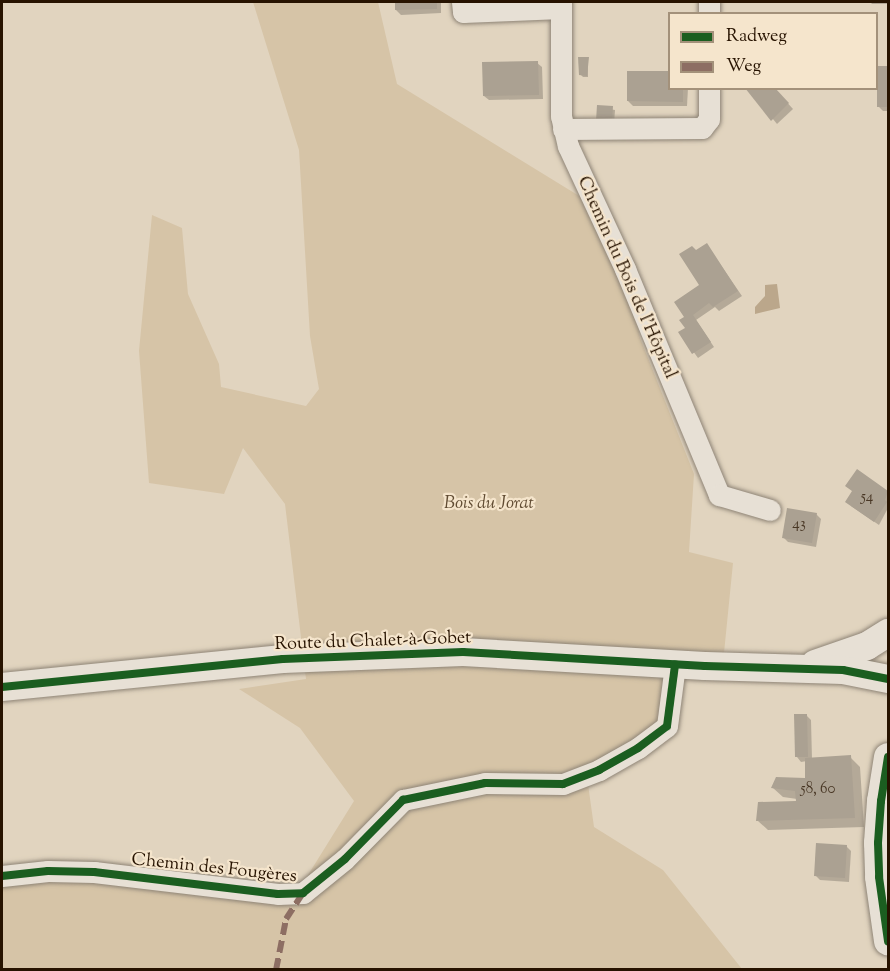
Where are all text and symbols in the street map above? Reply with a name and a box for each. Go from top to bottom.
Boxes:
legend [668,12,878,90]
text: Radweg [726,24,787,50]
text: Weg [726,54,761,80]
street label: Chemin du Bois de l'Hôpital [572,173,680,383]
house number: 54 [861,489,873,507]
park label: Bois du Jorat [444,493,534,515]
house number: 43 [792,516,806,534]
street label: Route du Chalet-à-Gobet [274,628,472,656]
house number: 58, 60 [801,781,835,799]
street label: Chemin des Fougères [130,850,298,888]

